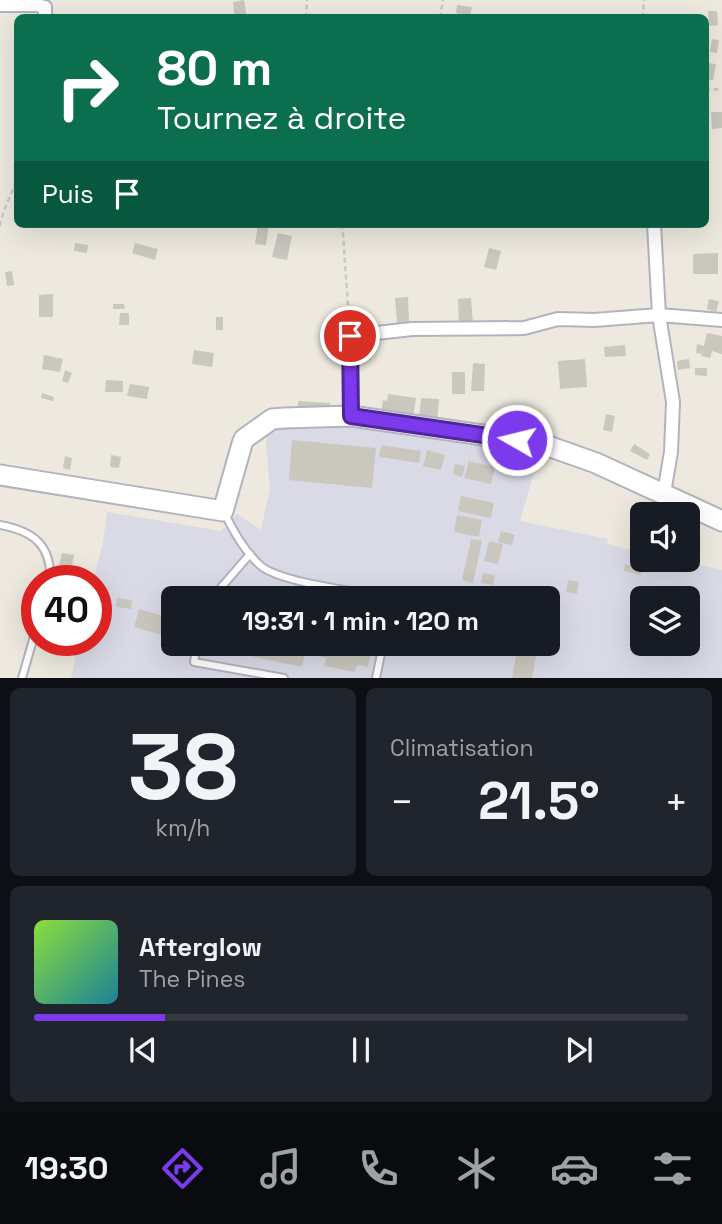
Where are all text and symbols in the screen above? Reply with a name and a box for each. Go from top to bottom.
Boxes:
text: 80 m [157,37,272,99]
icon: right [42,42,133,133]
text: Tournez à droite [157,98,406,138]
icon: arrive [108,175,146,213]
text: Puis [42,177,94,211]
pin [320,306,380,366]
icon: arrive [331,317,369,355]
position arrow [480,403,554,477]
map controls [630,502,700,656]
button: sound [630,502,700,572]
speed limit sign: 40 [21,565,112,656]
button: layers [630,586,700,656]
text: 19:31 · 1 min · 120 m [242,604,479,638]
text: 38 [128,709,238,826]
text: Climatisation [390,733,534,763]
text: 21.5° [478,768,600,834]
text: − [390,778,414,826]
text: + [664,778,688,826]
text: km/h [156,813,210,843]
text: Afterglow [139,930,262,964]
text: The Pines [139,964,245,994]
icon: previous [124,1031,162,1069]
icon: pause [342,1031,380,1069]
icon: next [560,1031,598,1069]
icon: directions [158,1144,207,1193]
icon: music [256,1144,305,1193]
icon: phone [354,1144,403,1193]
icon: climate [452,1144,501,1193]
icon: car [550,1144,599,1193]
icon: filters [648,1144,697,1193]
text: 19:30 [25,1148,109,1188]

